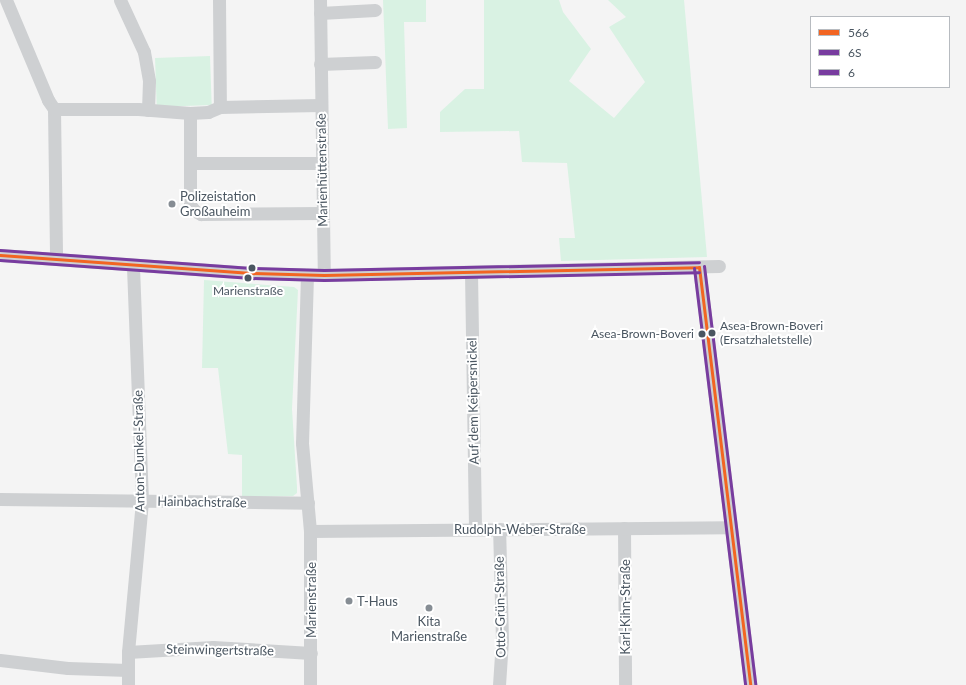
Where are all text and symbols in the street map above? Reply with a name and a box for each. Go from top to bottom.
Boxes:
legend [810,16,950,88]
text: 566 [848,25,869,40]
text: 6S [848,45,861,60]
text: 6 [848,65,855,80]
street label: Marienhüttenstraße [313,113,331,227]
place label: Polizeistation Großauheim [180,189,256,220]
marker: Polizeistation Großauheim [167,199,177,209]
unlabelled marker [247,263,257,273]
marker: Marienstraße [243,273,253,283]
place label: Marienstraße [213,284,283,298]
place label: Asea-Brown-Boveri (Ersatzhaletstelle) [720,319,823,347]
place label: Asea-Brown-Boveri [591,327,694,341]
marker: Asea-Brown-Boveri (Ersatzhaletstelle) [707,328,717,338]
marker: Asea-Brown-Boveri [697,329,707,339]
street label: Auf dem Keipersnickel [464,337,482,465]
street label: Anton-Dunkel-Straße [130,390,148,512]
street label: Hainbachstraße [157,493,247,511]
street label: Rudolph-Weber-Straße [454,521,586,537]
street label: Otto-Grün-Straße [491,556,509,658]
street label: Karl-Kihn-Straße [617,559,633,655]
street label: Marienstraße [303,562,319,638]
place label: T-Haus [357,593,398,609]
marker: T-Haus [344,596,354,606]
marker: Kita Marienstraße [424,603,434,613]
place label: Kita Marienstraße [391,614,467,645]
street label: Steinwingertstraße [166,641,274,659]

